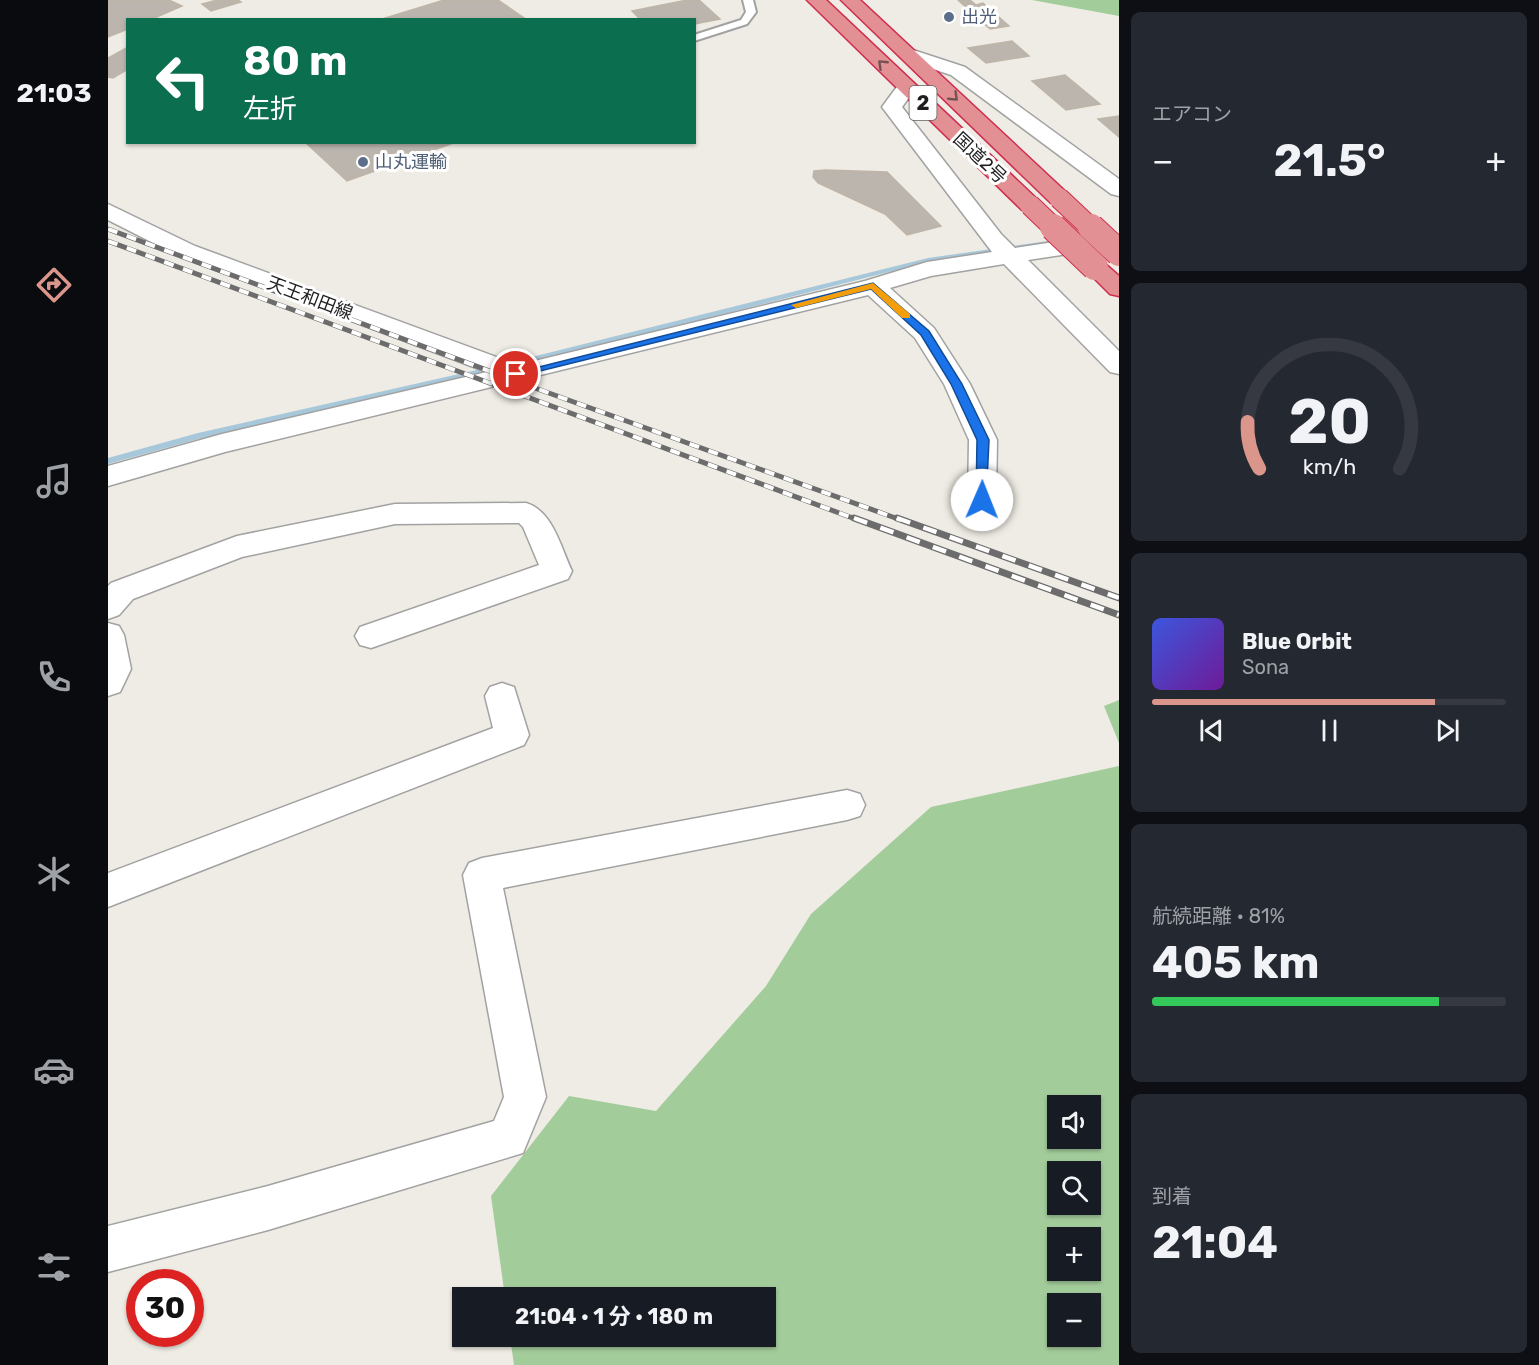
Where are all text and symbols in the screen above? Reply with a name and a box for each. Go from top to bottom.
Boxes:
place label: 出光 [961,6,997,28]
marker: 出光 [942,10,956,24]
text: 80 m [243,36,347,86]
icon: left [144,42,222,120]
one-way arrow [878,60,889,71]
text: 21:03 [16,77,92,109]
road number: 2 [910,86,936,120]
one-way arrow [947,90,958,101]
text: 左折 [243,93,297,125]
text: エアコン [1152,102,1232,126]
street label: 国道2号 [949,128,1011,188]
text: 21.5° [1273,134,1385,187]
text: − [1152,141,1173,180]
text: + [1485,141,1506,180]
place label: 山丸運輸 [375,151,447,173]
marker: 山丸運輸 [356,155,370,169]
icon: directions [33,264,75,306]
street label: 天王和田線 [264,272,356,324]
pin [490,348,541,399]
icon: arrive [499,357,532,390]
text: 20 [1288,385,1370,459]
text: km/h [1302,454,1356,479]
icon: music [33,460,75,502]
position arrow [950,468,1014,532]
text: Blue Orbit [1242,628,1352,655]
text: Sona [1242,655,1289,679]
icon: phone [33,656,75,698]
icon: previous [1195,714,1228,747]
icon: pause [1313,714,1346,747]
icon: next [1431,714,1464,747]
icon: climate [33,853,75,895]
text: 航続距離 · 81% [1152,904,1285,928]
text: 405 km [1152,936,1320,989]
icon: car [33,1049,75,1091]
map controls [1047,1095,1101,1347]
button: sound [1047,1095,1101,1149]
button: search [1047,1161,1101,1215]
text: 到着 [1152,1184,1192,1208]
text: 21:04 [1152,1216,1278,1269]
button: + [1047,1227,1101,1281]
icon: filters [33,1246,75,1288]
speed limit sign: 30 [126,1269,204,1347]
button: − [1047,1293,1101,1347]
text: 21:04 · 1 分 · 180 m [515,1303,713,1330]

